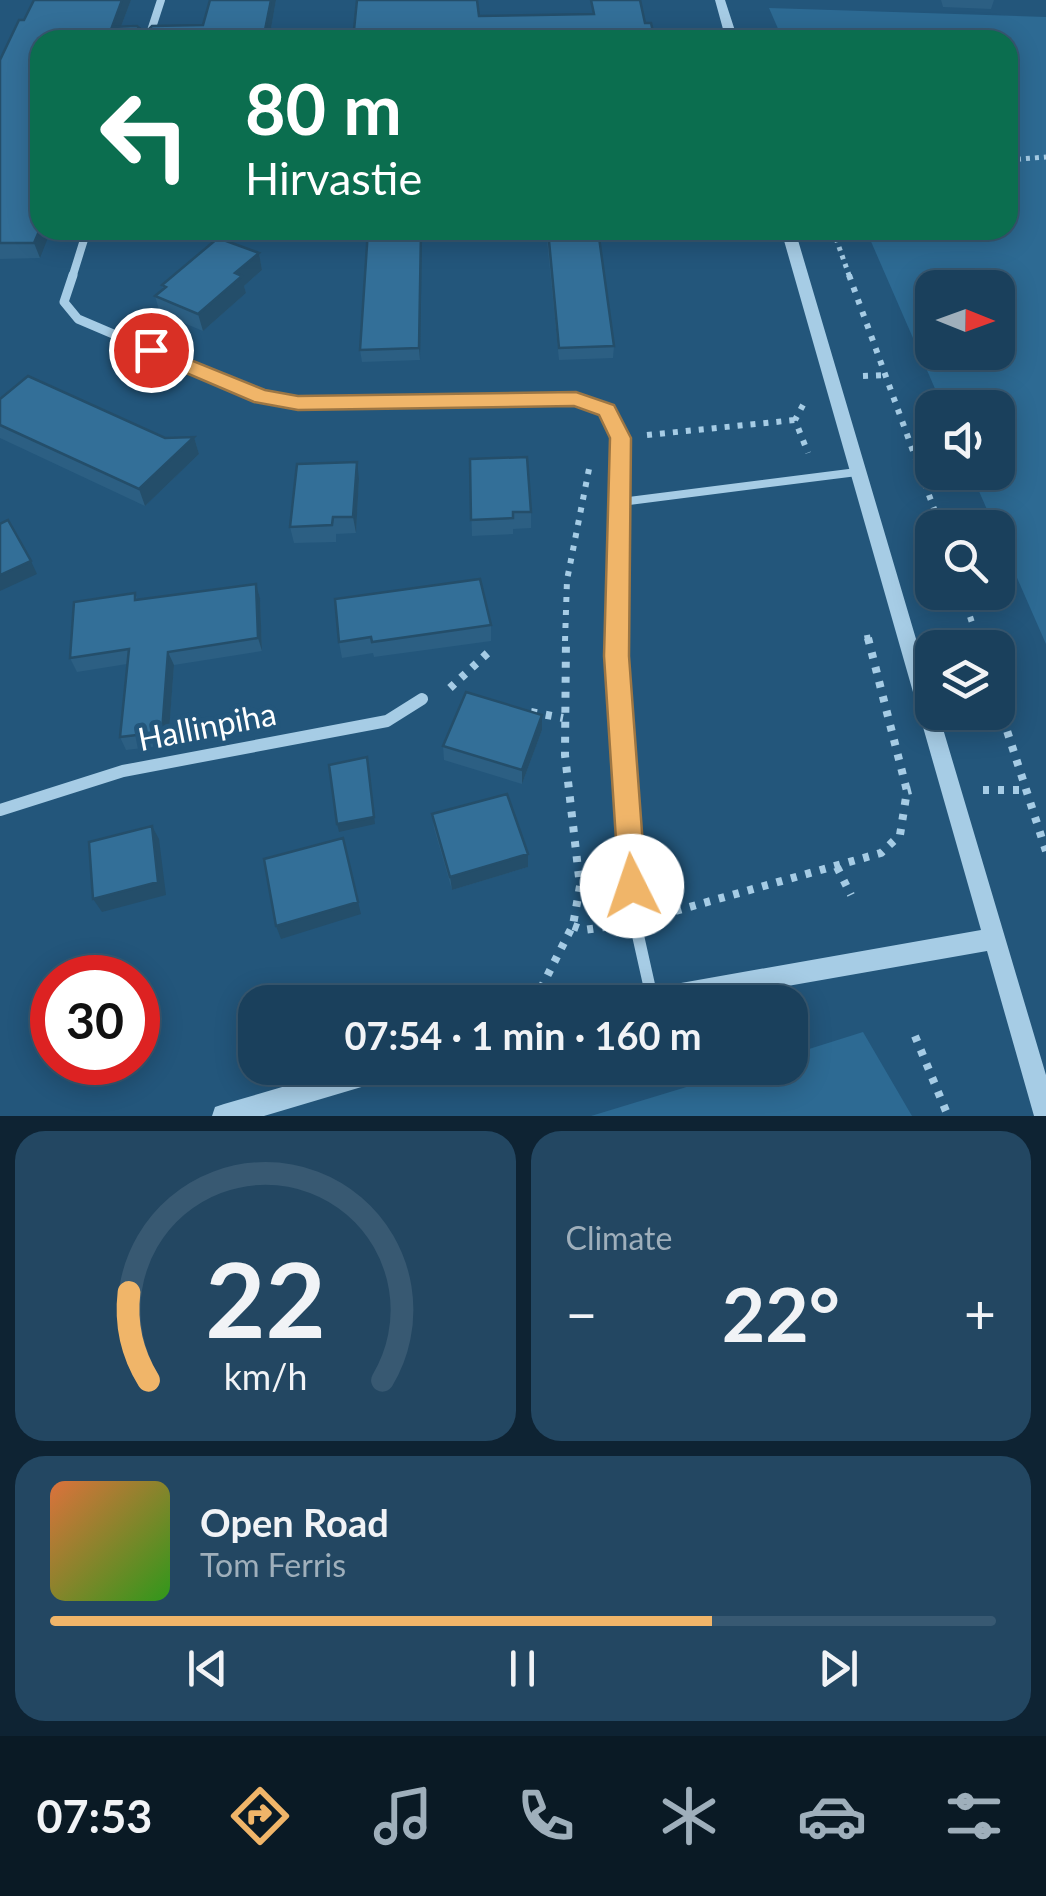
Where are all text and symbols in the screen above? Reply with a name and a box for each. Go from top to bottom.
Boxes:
text: 80 m [245,66,402,150]
icon: left [80,70,210,200]
text: Hirvastie [245,151,422,205]
north arrow [915,270,1015,370]
map controls [915,270,1015,730]
pin [109,308,194,393]
icon: arrive [124,323,179,378]
button: sound [915,390,1015,490]
button: search [915,510,1015,610]
button: layers [915,630,1015,730]
street label: Hallinpiha [134,693,279,758]
position arrow [580,834,684,938]
speed limit sign: 30 [30,955,160,1085]
text: 07:54 · 1 min · 160 m [344,1012,702,1058]
text: Climate [566,1218,672,1257]
text: 22 [205,1235,326,1360]
text: 22° [722,1268,840,1358]
text: − [566,1280,597,1346]
text: + [964,1280,996,1346]
text: km/h [223,1355,307,1398]
text: Open Road [200,1499,389,1545]
text: Tom Ferris [200,1545,346,1584]
icon: previous [180,1641,235,1696]
icon: pause [495,1641,550,1696]
icon: next [811,1641,866,1696]
icon: directions [225,1781,295,1851]
icon: music [368,1781,438,1851]
icon: phone [511,1781,581,1851]
icon: climate [654,1781,724,1851]
icon: car [797,1781,867,1851]
icon: filters [939,1781,1009,1851]
text: 07:53 [36,1789,152,1843]

